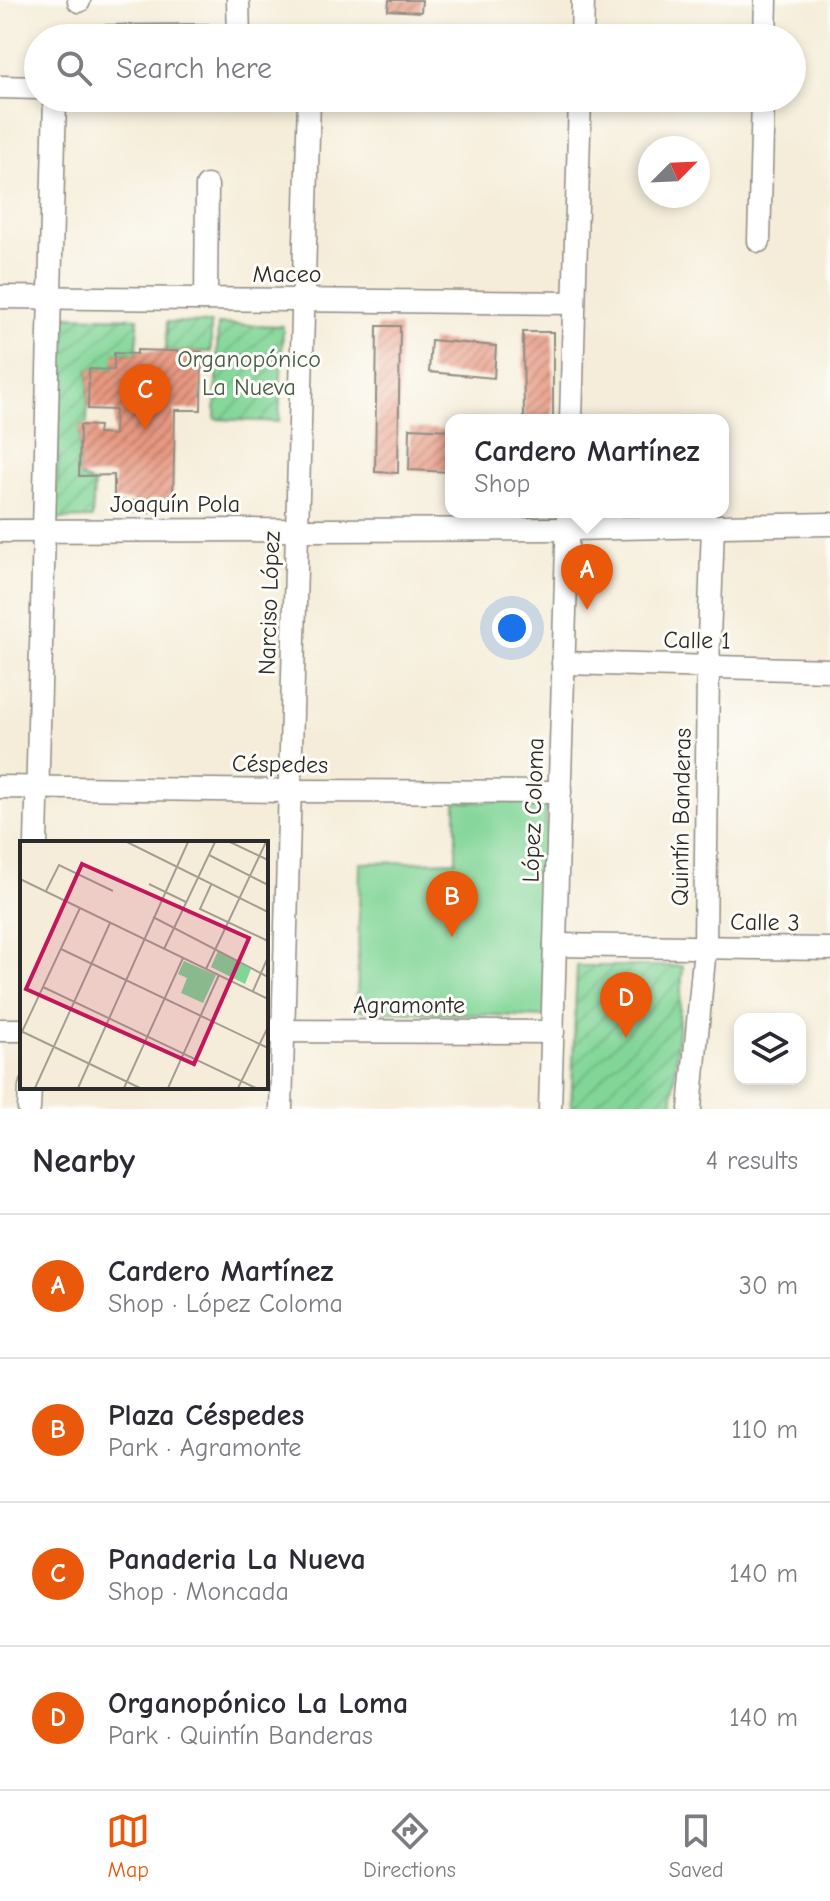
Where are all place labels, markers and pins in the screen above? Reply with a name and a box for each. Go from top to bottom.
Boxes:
pin: C [119,364,171,430]
pin: A [561,544,613,610]
pin: B [426,871,478,937]
pin: D [600,972,652,1038]

